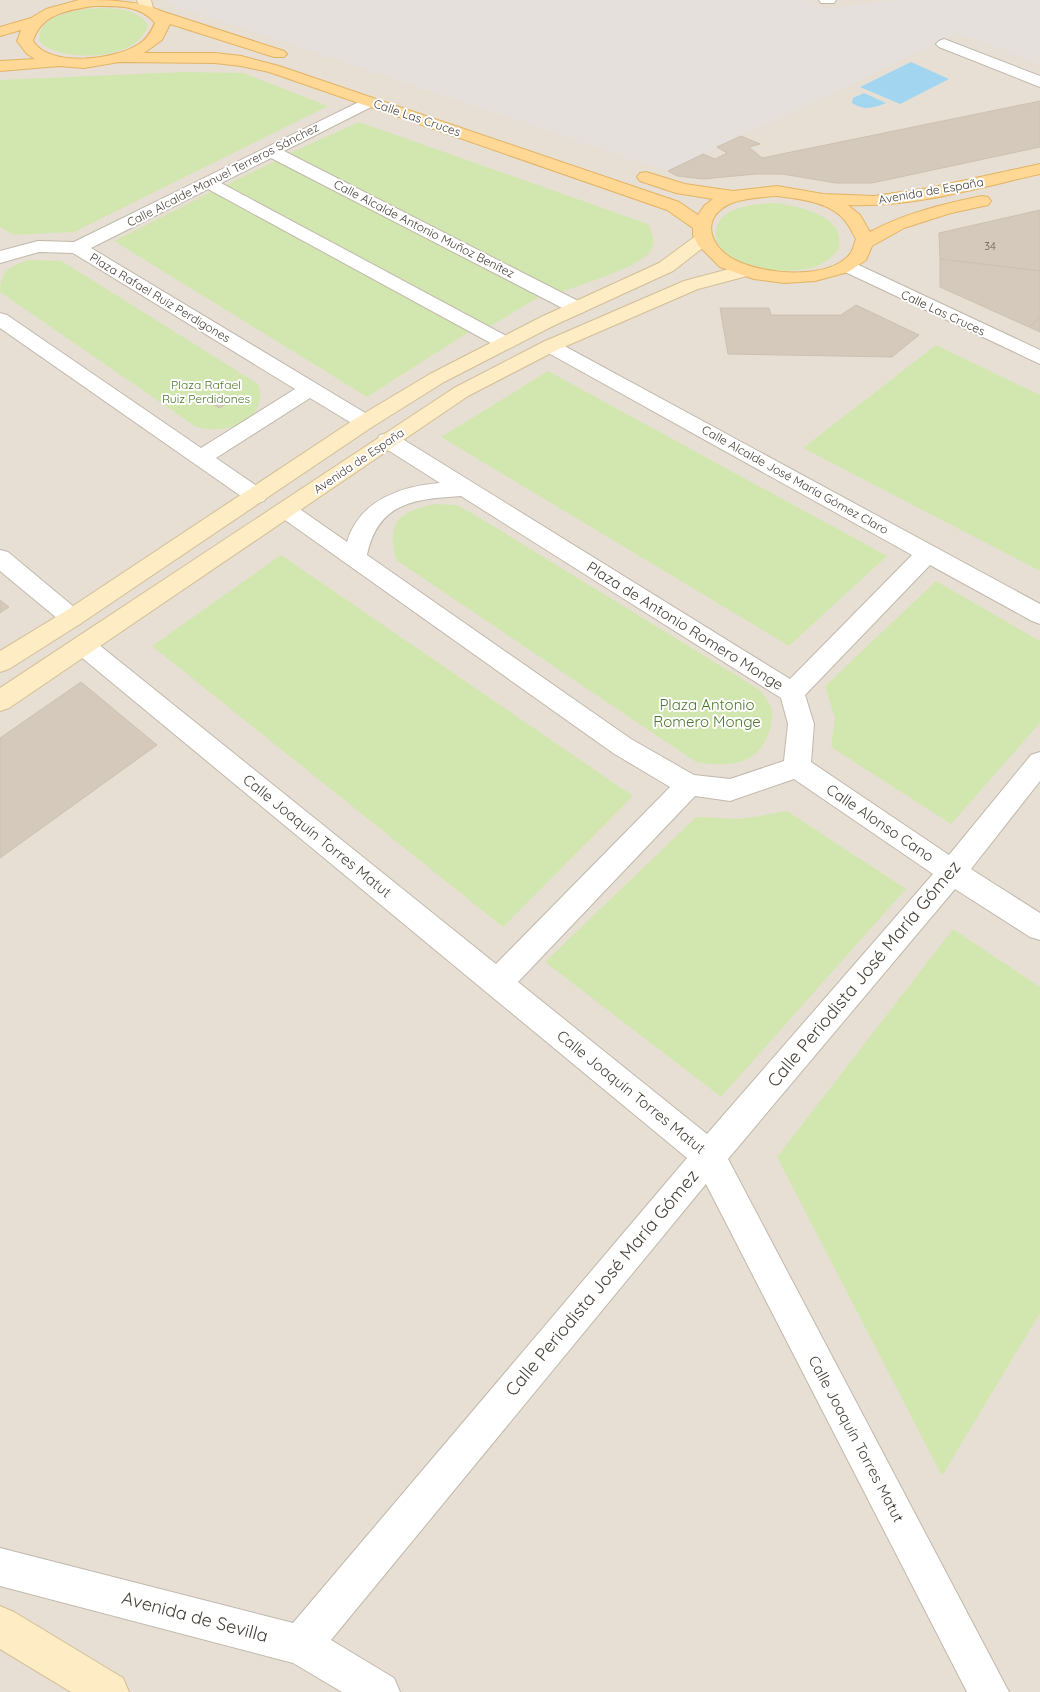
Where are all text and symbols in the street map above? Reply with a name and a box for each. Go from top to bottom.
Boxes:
street label: Calle Las Cruces [372,96,463,140]
street label: Calle Alcalde Manuel Terreros Sánchez [124,119,322,230]
street label: Avenida de España [877,174,985,207]
street label: Calle Alcalde Antonio Muñoz Benítez [331,176,517,281]
house number: 34 [984,239,996,253]
street label: Plaza Rafael Ruiz Perdigones [87,250,234,346]
street label: Calle Las Cruces [899,287,988,339]
park label: Plaza Rafael Ruiz Perdidones [162,377,250,406]
street label: Calle Alcalde José María Gómez Claro [699,422,891,537]
street label: Avenida de España [310,425,407,497]
street label: Plaza de Antonio Romero Monge [583,557,787,694]
park label: Plaza Antonio Romero Monge [653,695,761,731]
street label: Calle Joaquín Torres Matut [239,770,396,901]
street label: Calle Alonso Cano [823,780,938,866]
street label: Calle Periodista José María Gómez [762,856,965,1092]
street label: Calle Joaquín Torres Matut [553,1026,710,1157]
street label: Calle Periodista José María Gómez [500,1165,703,1401]
street label: Calle Joaquín Torres Matut [804,1352,908,1525]
street label: Avenida de Sevilla [119,1586,271,1647]

